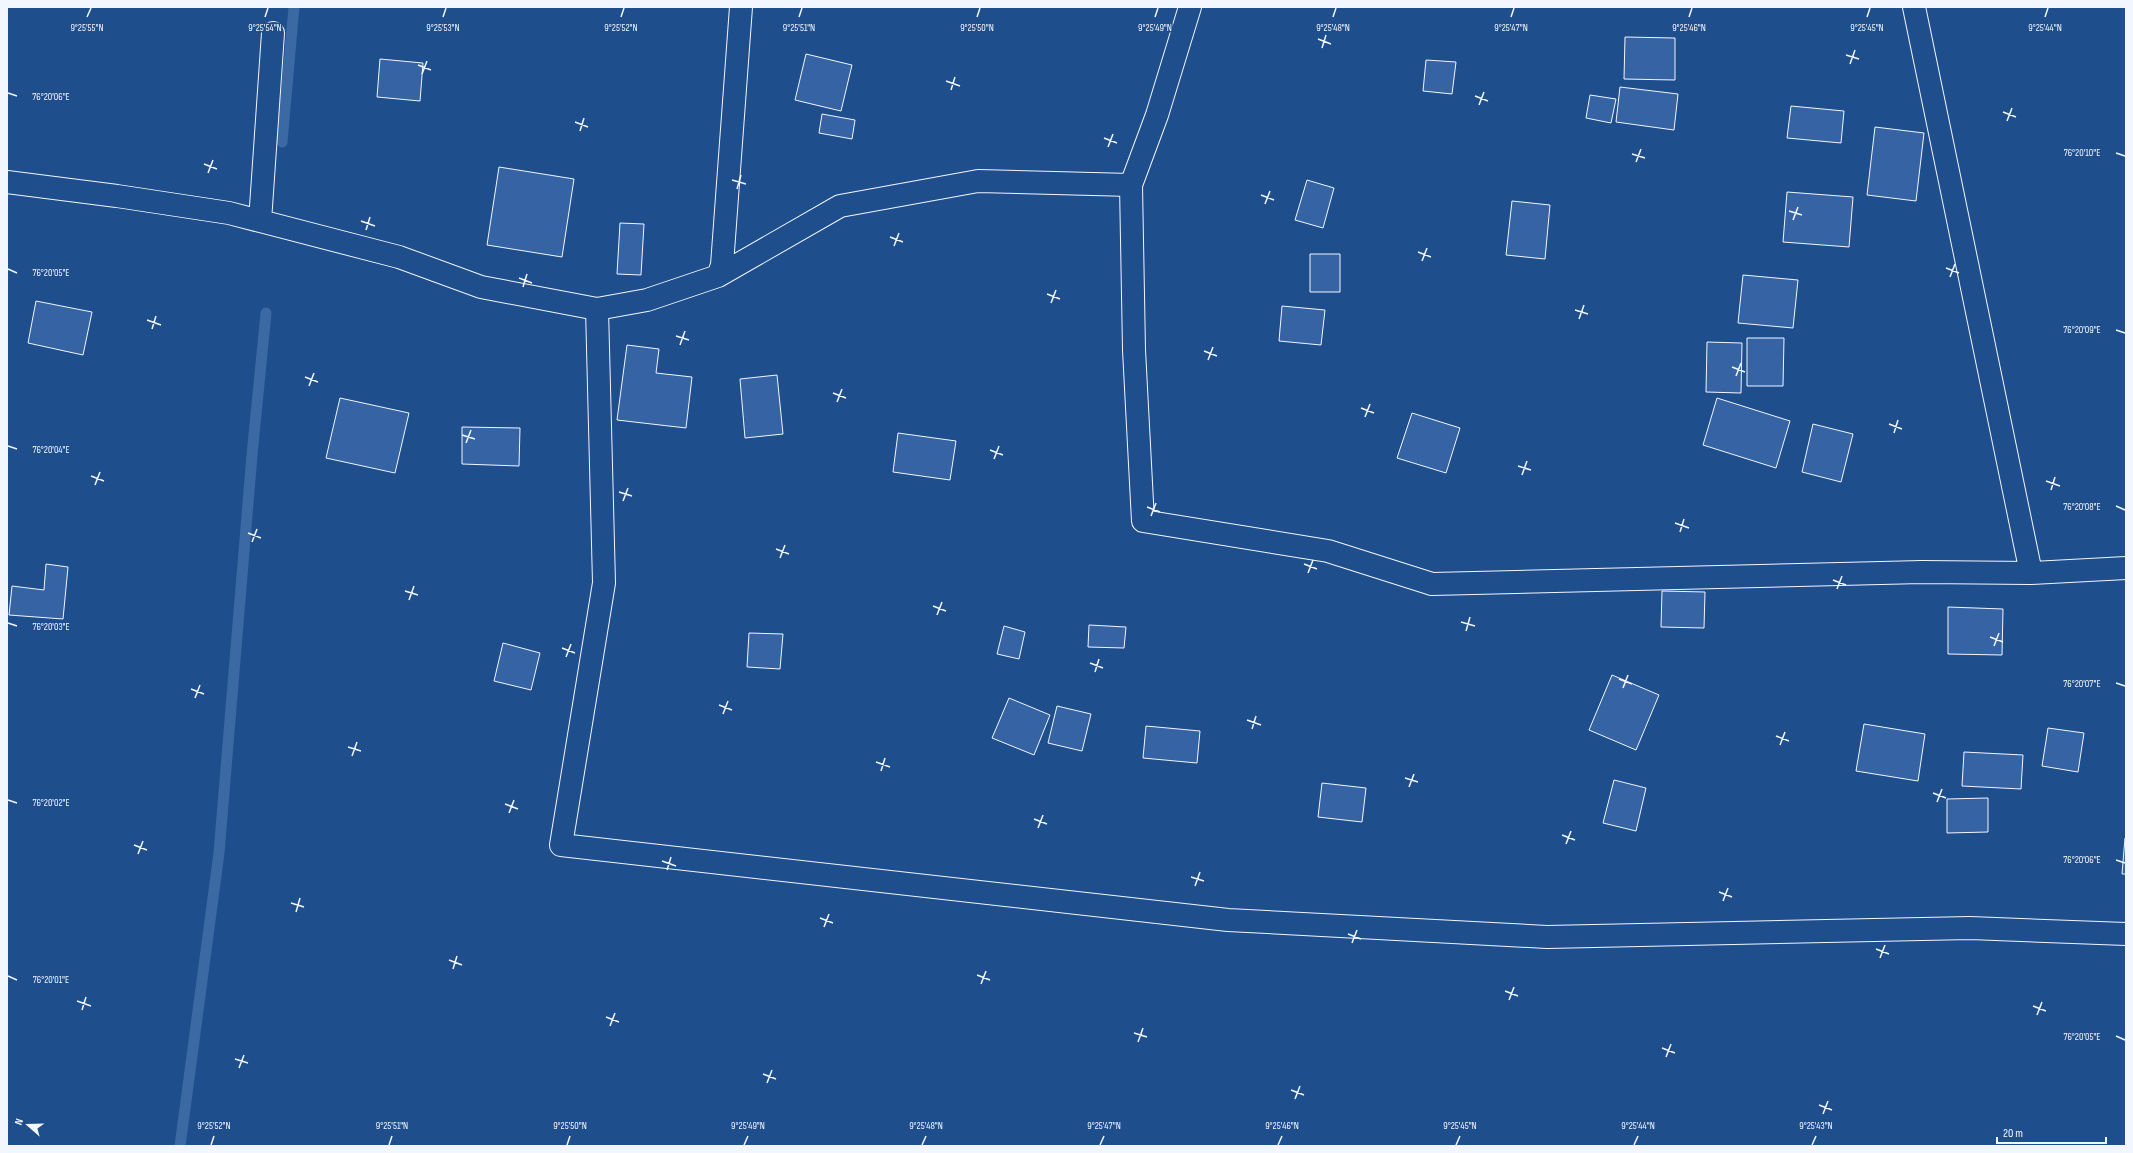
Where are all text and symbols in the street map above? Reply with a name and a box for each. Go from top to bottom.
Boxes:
text: 9°25'55"N [70,22,104,34]
text: 9°25'54"N [248,22,282,34]
text: 9°25'53"N [426,22,460,34]
text: 9°25'52"N [604,22,638,34]
text: 9°25'51"N [783,22,815,34]
text: 9°25'50"N [960,22,994,34]
text: 9°25'49"N [1138,22,1172,34]
text: 9°25'48"N [1316,22,1350,34]
text: 9°25'47"N [1494,22,1528,34]
text: 9°25'46"N [1672,22,1706,34]
text: 9°25'45"N [1850,22,1884,34]
text: 9°25'44"N [2028,22,2062,34]
text: 76°20'06"E [32,91,70,103]
text: 76°20'10"E [2064,147,2100,159]
text: 76°20'05"E [32,267,70,279]
text: 76°20'09"E [2063,324,2101,336]
text: 76°20'04"E [32,444,70,456]
text: 76°20'08"E [2063,501,2101,513]
text: 76°20'03"E [32,621,70,633]
text: 76°20'07"E [2063,678,2101,690]
text: 76°20'02"E [32,797,70,809]
text: 76°20'06"E [2063,854,2101,866]
text: 76°20'01"E [33,974,69,986]
text: 76°20'05"E [2063,1031,2101,1043]
north arrow [8,1105,48,1145]
text: N [12,1117,26,1127]
scale bar [1997,1119,2106,1145]
text: 9°25'52"N [197,1120,231,1132]
text: 9°25'51"N [376,1120,408,1132]
text: 9°25'50"N [553,1120,587,1132]
text: 9°25'49"N [731,1120,765,1132]
text: 9°25'48"N [909,1120,943,1132]
text: 9°25'47"N [1087,1120,1121,1132]
text: 9°25'46"N [1265,1120,1299,1132]
text: 9°25'45"N [1443,1120,1477,1132]
text: 9°25'44"N [1621,1120,1655,1132]
text: 9°25'43"N [1799,1120,1833,1132]
text: 20 m [2003,1126,2023,1141]

